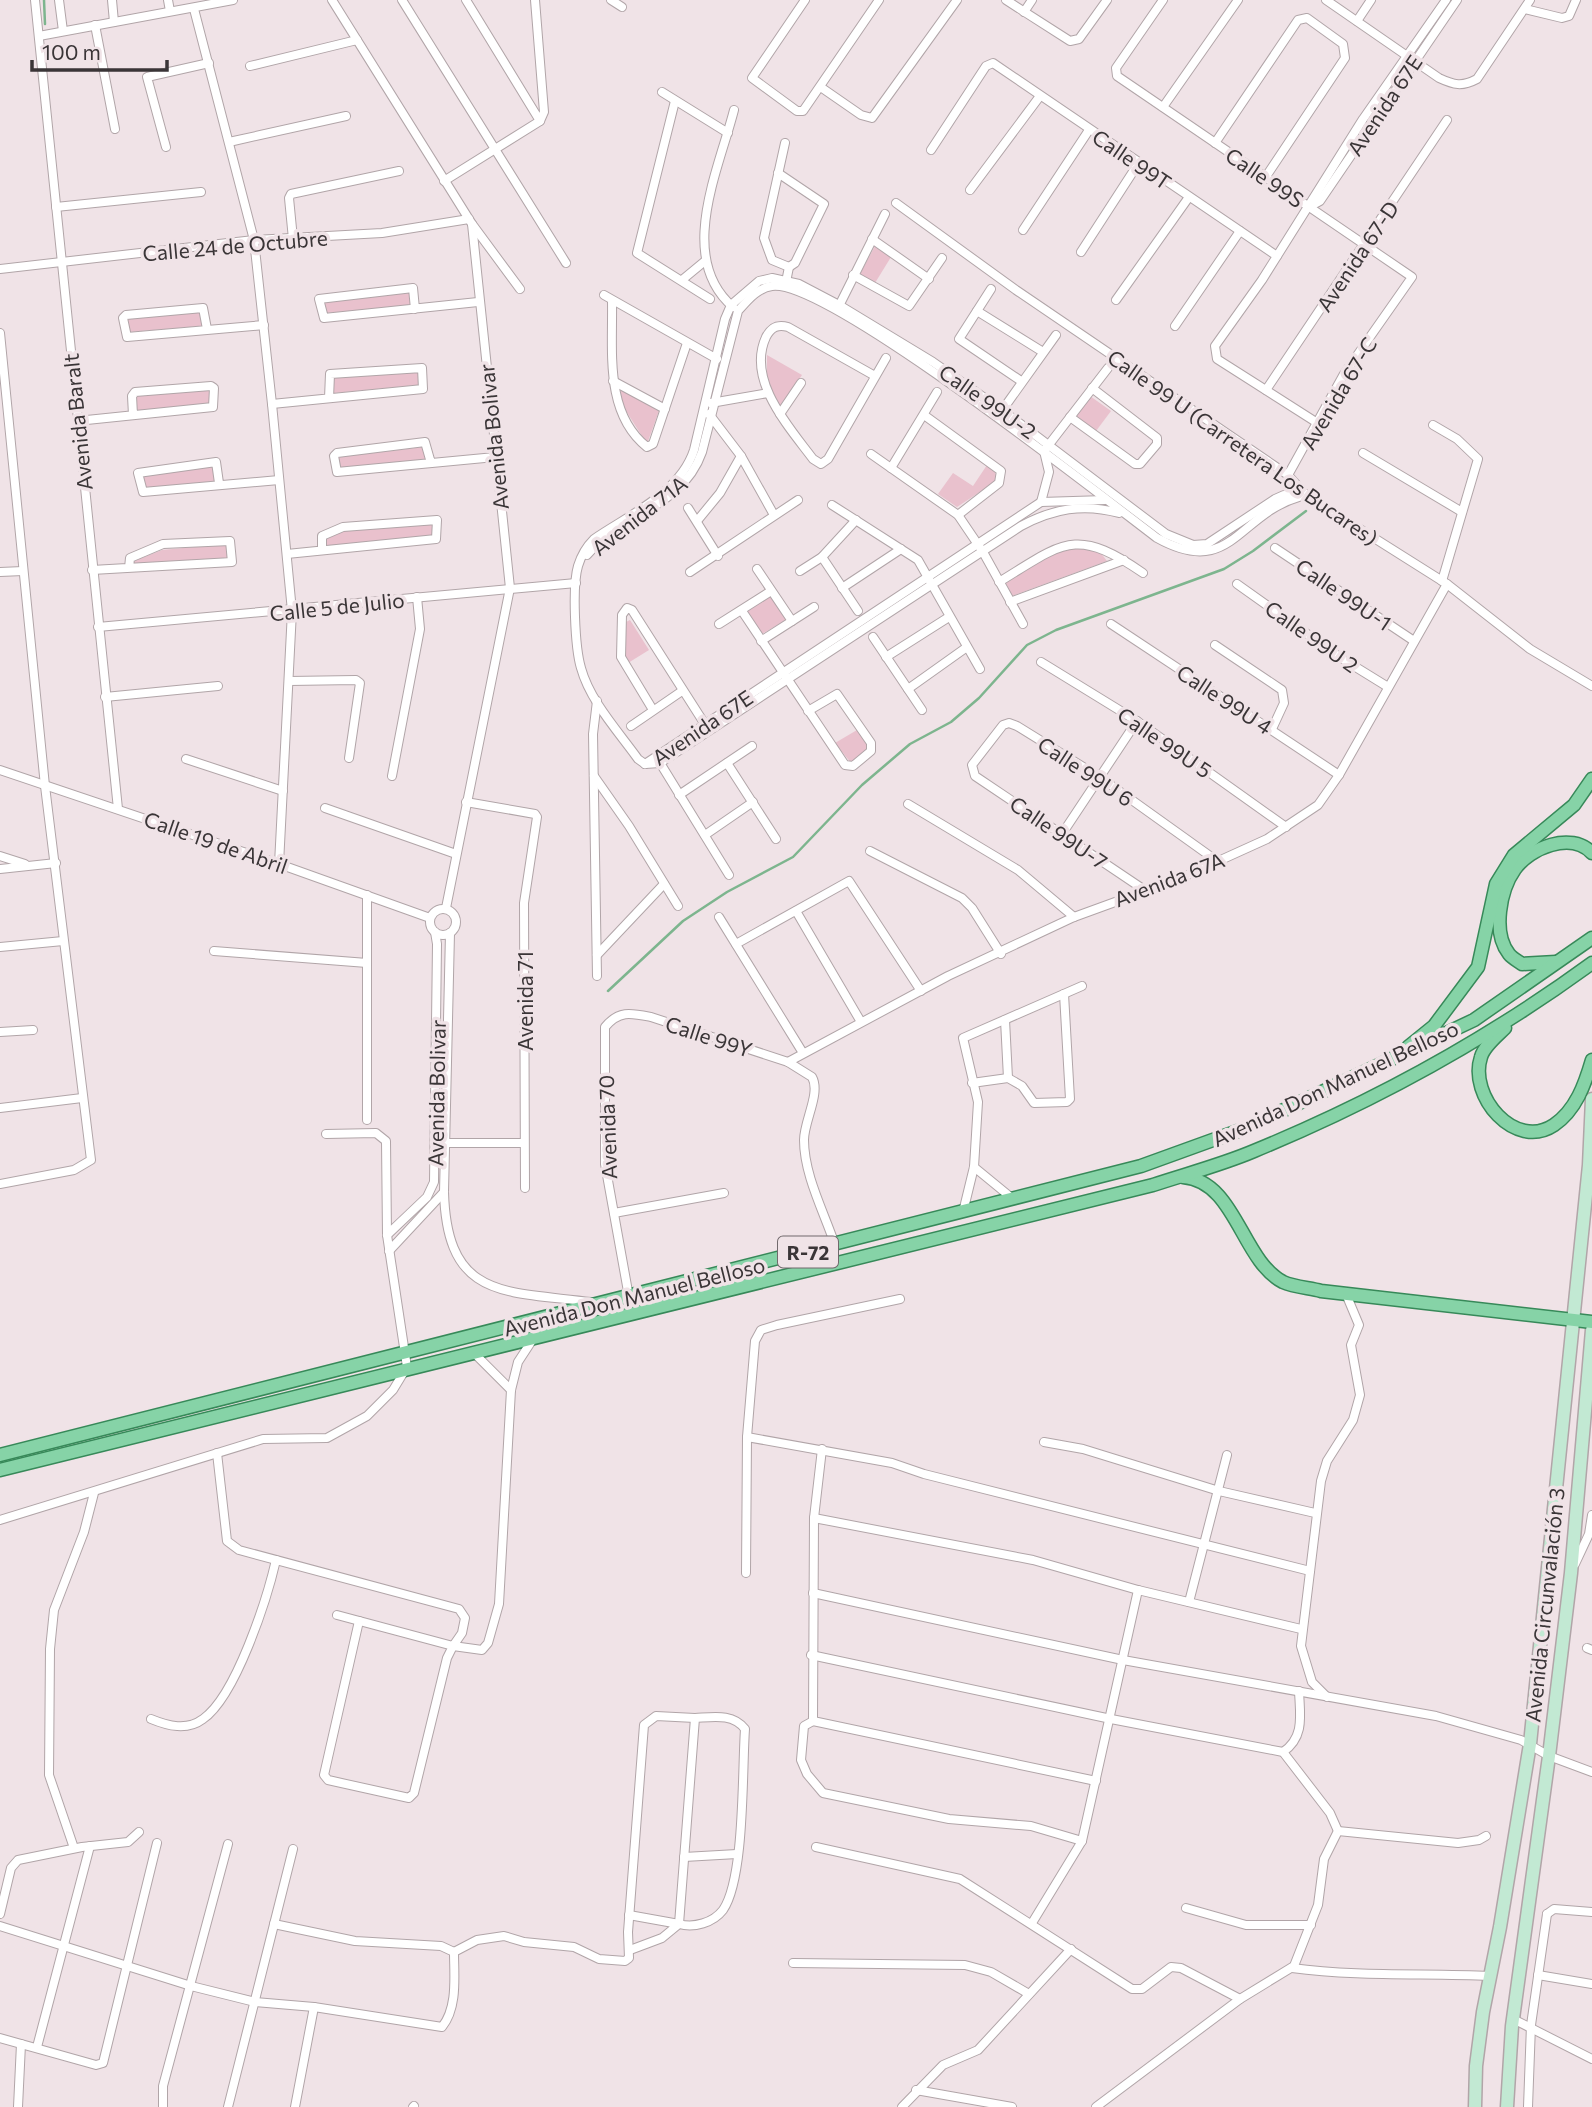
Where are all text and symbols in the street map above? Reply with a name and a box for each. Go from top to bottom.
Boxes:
scale bar [32,28,166,72]
text: 100 m [42,39,101,64]
street label: Avenida 67E [1341,50,1427,160]
street label: Calle 99T [1088,124,1176,194]
street label: Calle 99S [1221,142,1309,212]
street label: Avenida 67-D [1311,196,1403,316]
street label: Calle 24 de Octubre [141,224,329,266]
street label: Avenida 67-C [1295,332,1381,454]
street label: Calle 99 U (Carretera Los Bucares) [1103,344,1383,550]
street label: Avenida Baralt [57,352,97,492]
street label: Calle 99U-2 [935,358,1041,444]
street label: Avenida Bolivar [473,363,513,511]
street label: Avenida 71A [586,470,692,560]
street label: Calle 99U-1 [1291,553,1397,635]
street label: Calle 5 de Julio [268,586,406,626]
street label: Calle 99U 2 [1261,595,1363,677]
street label: Calle 99U 4 [1173,659,1278,739]
street label: Avenida 67E [647,684,757,770]
street label: Calle 99U 5 [1113,701,1217,783]
street label: Calle 99U 6 [1034,731,1138,811]
street label: Calle 99U-7 [1006,790,1112,874]
street label: Calle 19 de Abril [141,806,291,878]
street label: Avenida 67A [1110,847,1228,911]
street label: Avenida 71 [512,951,537,1051]
street label: Calle 99Y [663,1010,756,1062]
street label: Avenida Don Manuel Belloso [1208,1015,1462,1151]
street label: Avenida Bolivar [422,1020,450,1166]
street label: Avenida 70 [593,1074,621,1180]
road number: R-72 [778,1236,838,1268]
street label: Avenida Don Manuel Belloso [501,1251,767,1341]
street label: Avenida Circunvalación 3 [1519,1487,1569,1723]

